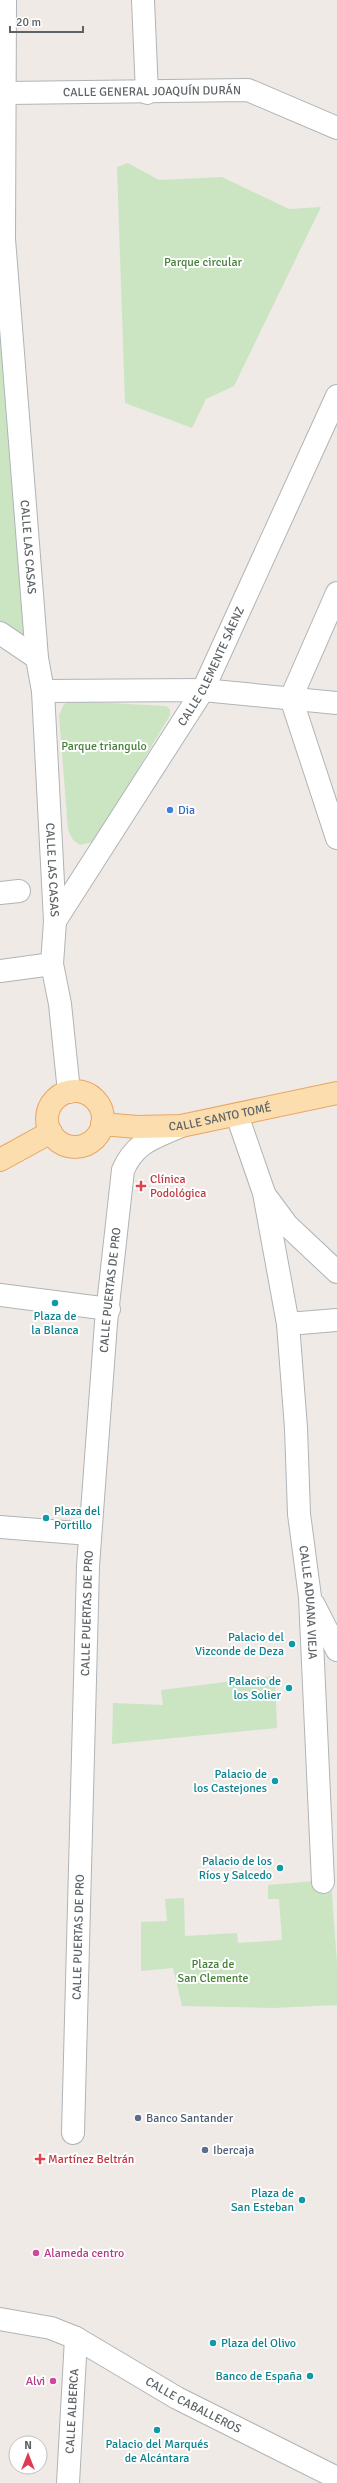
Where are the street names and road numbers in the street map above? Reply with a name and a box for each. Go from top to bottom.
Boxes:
street label: CALLE GENERAL JOAQUÍN DURÁN [63,83,241,100]
street label: CALLE LAS CASAS [17,499,39,595]
street label: CALLE CLEMENTE SÁENZ [174,604,248,729]
street label: CALLE LAS CASAS [42,822,62,918]
street label: CALLE SANTO TOMÉ [168,1100,273,1134]
street label: CALLE PUERTAS DE PRO [96,1227,124,1353]
street label: CALLE ADUANA VIEJA [296,1544,320,1660]
street label: CALLE PUERTAS DE PRO [78,1550,97,1676]
street label: CALLE PUERTAS DE PRO [69,1874,87,2000]
street label: CALLE ALBERCA [62,2367,82,2454]
street label: CALLE CABALLEROS [143,2374,244,2437]

